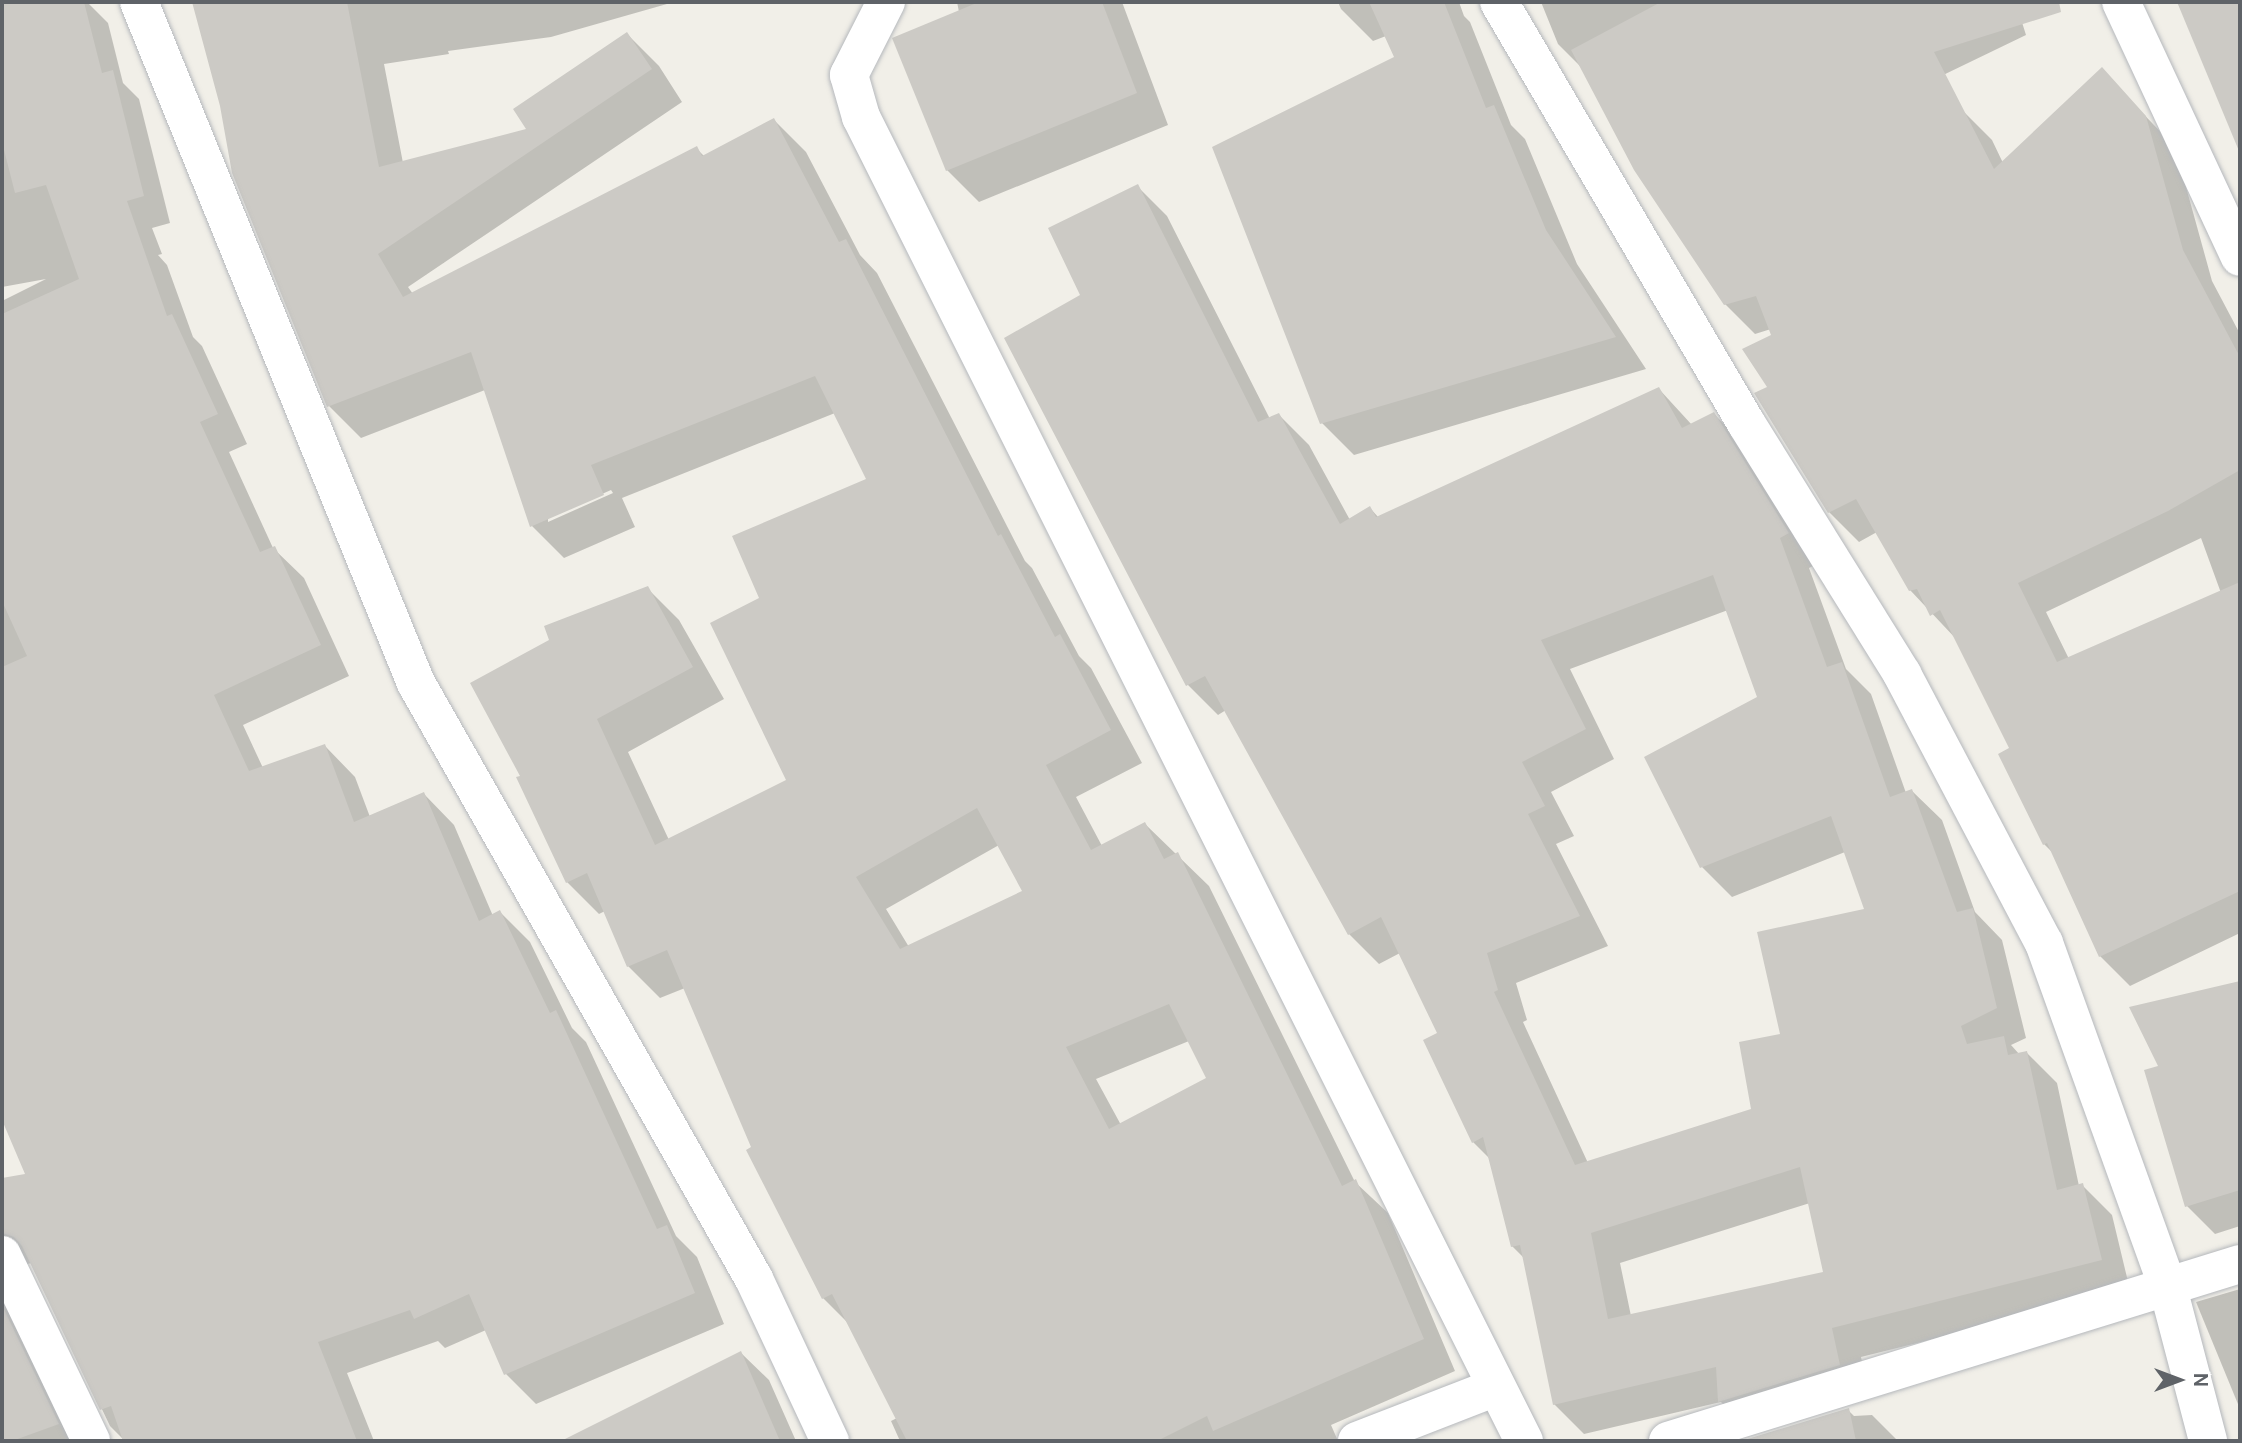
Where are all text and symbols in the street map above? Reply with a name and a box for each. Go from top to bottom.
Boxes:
north arrow [2144,1345,2214,1415]
text: N [2188,1373,2213,1387]

